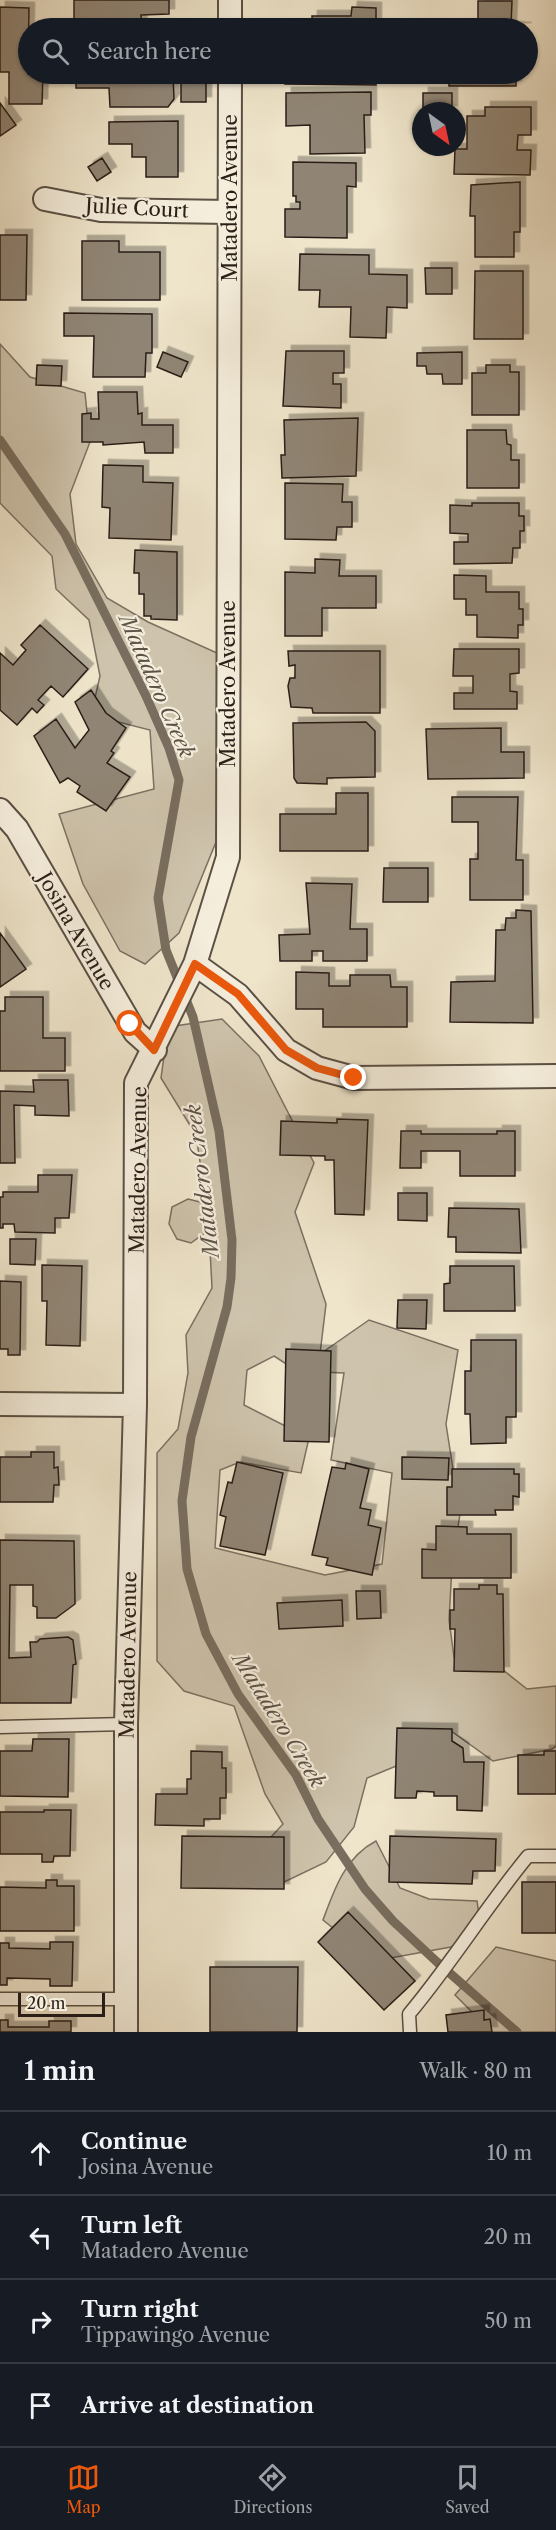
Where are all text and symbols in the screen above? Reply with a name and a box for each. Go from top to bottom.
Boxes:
search box [18,18,538,84]
icon: search [39,35,72,68]
text: Search here [87,38,212,65]
north arrow [412,102,466,156]
street label: Matadero Avenue [218,114,242,282]
street label: Julie Court [82,193,189,223]
street label: Matadero Avenue [216,600,240,768]
water label: Matadero Creek [113,608,200,762]
street label: Josina Avenue [31,865,119,994]
route start [116,1010,142,1036]
route end [340,1064,366,1090]
street label: Matadero Avenue [125,1086,151,1254]
water label: Matadero Creek [180,1103,224,1262]
street label: Matadero Avenue [115,1571,141,1739]
water label: Matadero Creek [226,1645,331,1792]
scale bar [18,1990,105,2018]
text: 20 m [27,1993,66,2013]
text: 1 min [24,2055,95,2087]
text: Walk · 80 m [419,2059,532,2083]
text: Continue [81,2128,187,2155]
icon: ahead [24,2137,57,2170]
text: 10 m [487,2141,532,2165]
text: Josina Avenue [81,2155,213,2179]
text: Turn left [81,2212,182,2239]
icon: left [24,2221,57,2254]
text: 20 m [484,2225,532,2249]
text: Matadero Avenue [81,2239,249,2263]
text: Turn right [81,2296,199,2323]
icon: right [24,2305,57,2338]
text: 50 m [485,2309,532,2333]
text: Tippawingo Avenue [81,2323,270,2347]
icon: arrive [24,2389,57,2422]
text: Arrive at destination [81,2392,314,2419]
tab: Map [66,2461,101,2517]
tab: Directions [233,2461,312,2517]
tab: Saved [445,2461,490,2517]

